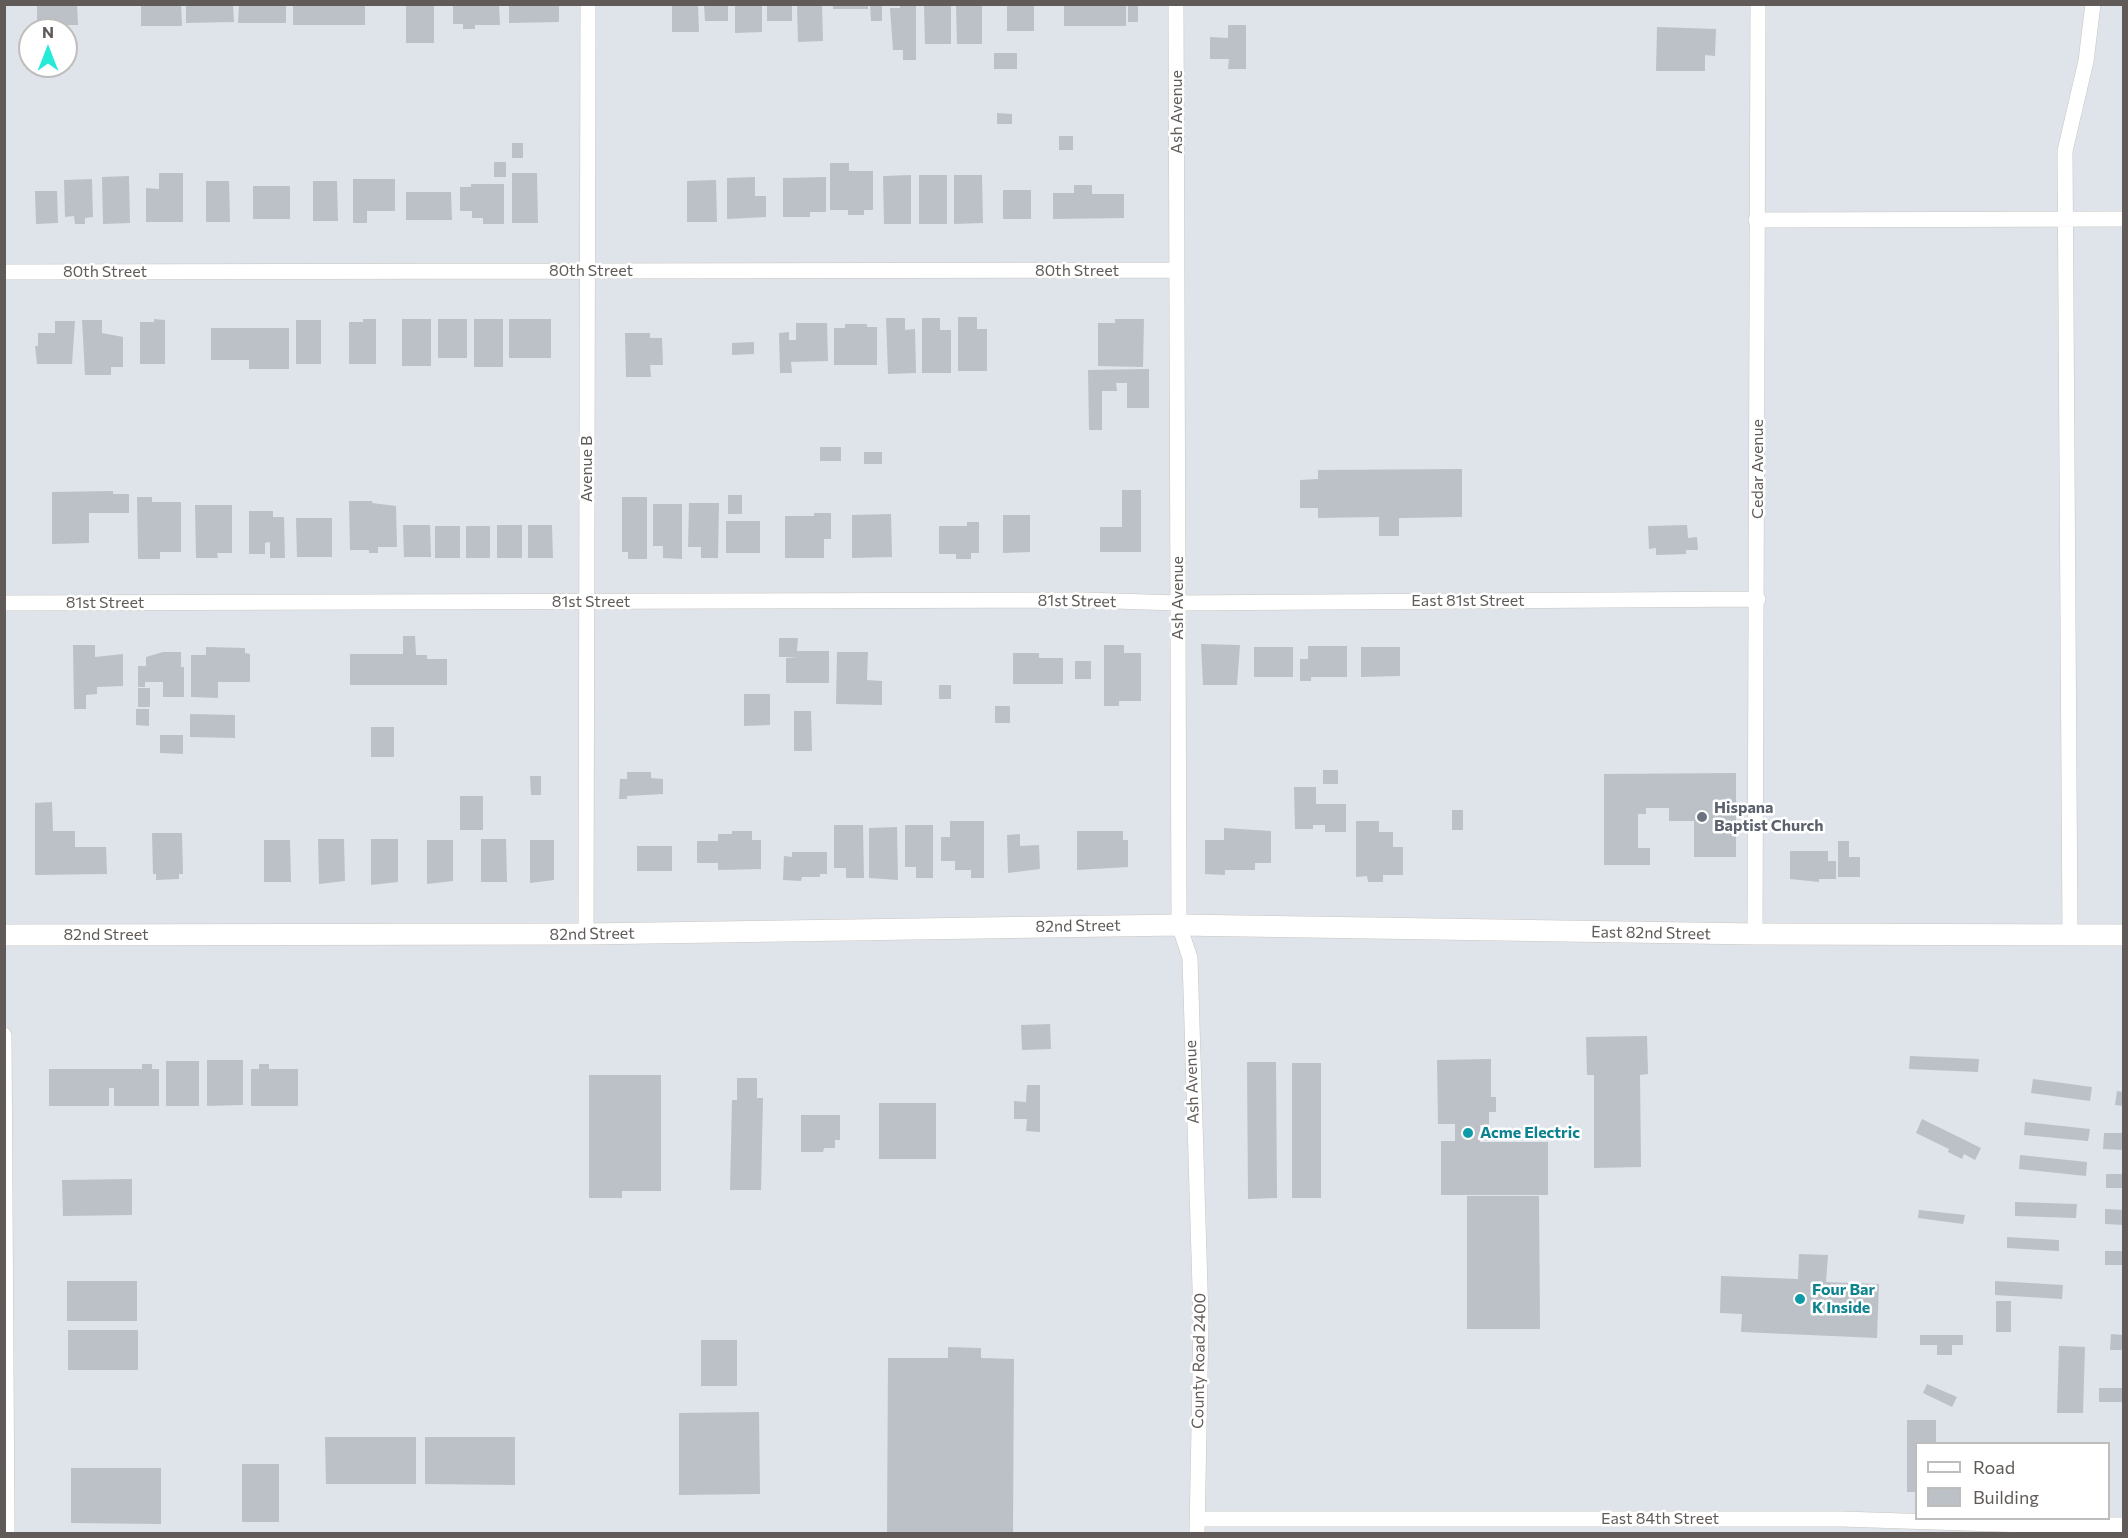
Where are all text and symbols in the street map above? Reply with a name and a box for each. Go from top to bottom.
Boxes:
north arrow [18,18,78,78]
text: N [42,22,54,41]
street label: Ash Avenue [1167,70,1187,154]
street label: 80th Street [549,261,633,281]
street label: 80th Street [1035,261,1119,281]
street label: 80th Street [63,262,147,282]
street label: Cedar Avenue [1748,419,1768,519]
street label: Avenue B [577,436,597,502]
street label: Ash Avenue [1168,556,1188,640]
street label: 81st Street [1038,591,1116,611]
street label: East 81st Street [1411,591,1525,611]
street label: 81st Street [552,592,630,612]
street label: 81st Street [66,593,144,613]
place label: Hispana Baptist Church [1714,798,1824,836]
marker: Hispana Baptist Church [1695,810,1709,824]
street label: 82nd Street [1035,916,1121,936]
street label: East 82nd Street [1591,922,1711,944]
street label: 82nd Street [549,924,635,944]
street label: 82nd Street [63,925,149,945]
street label: Ash Avenue [1181,1040,1203,1124]
place label: Acme Electric [1480,1123,1580,1143]
marker: Acme Electric [1461,1126,1475,1140]
place label: Four Bar K Inside [1812,1280,1875,1318]
marker: Four Bar K Inside [1793,1292,1807,1306]
street label: County Road 2400 [1188,1293,1210,1429]
legend [1915,1442,2110,1520]
text: Road [1973,1456,2015,1478]
text: Building [1973,1486,2039,1508]
street label: East 84th Street [1601,1509,1719,1529]

